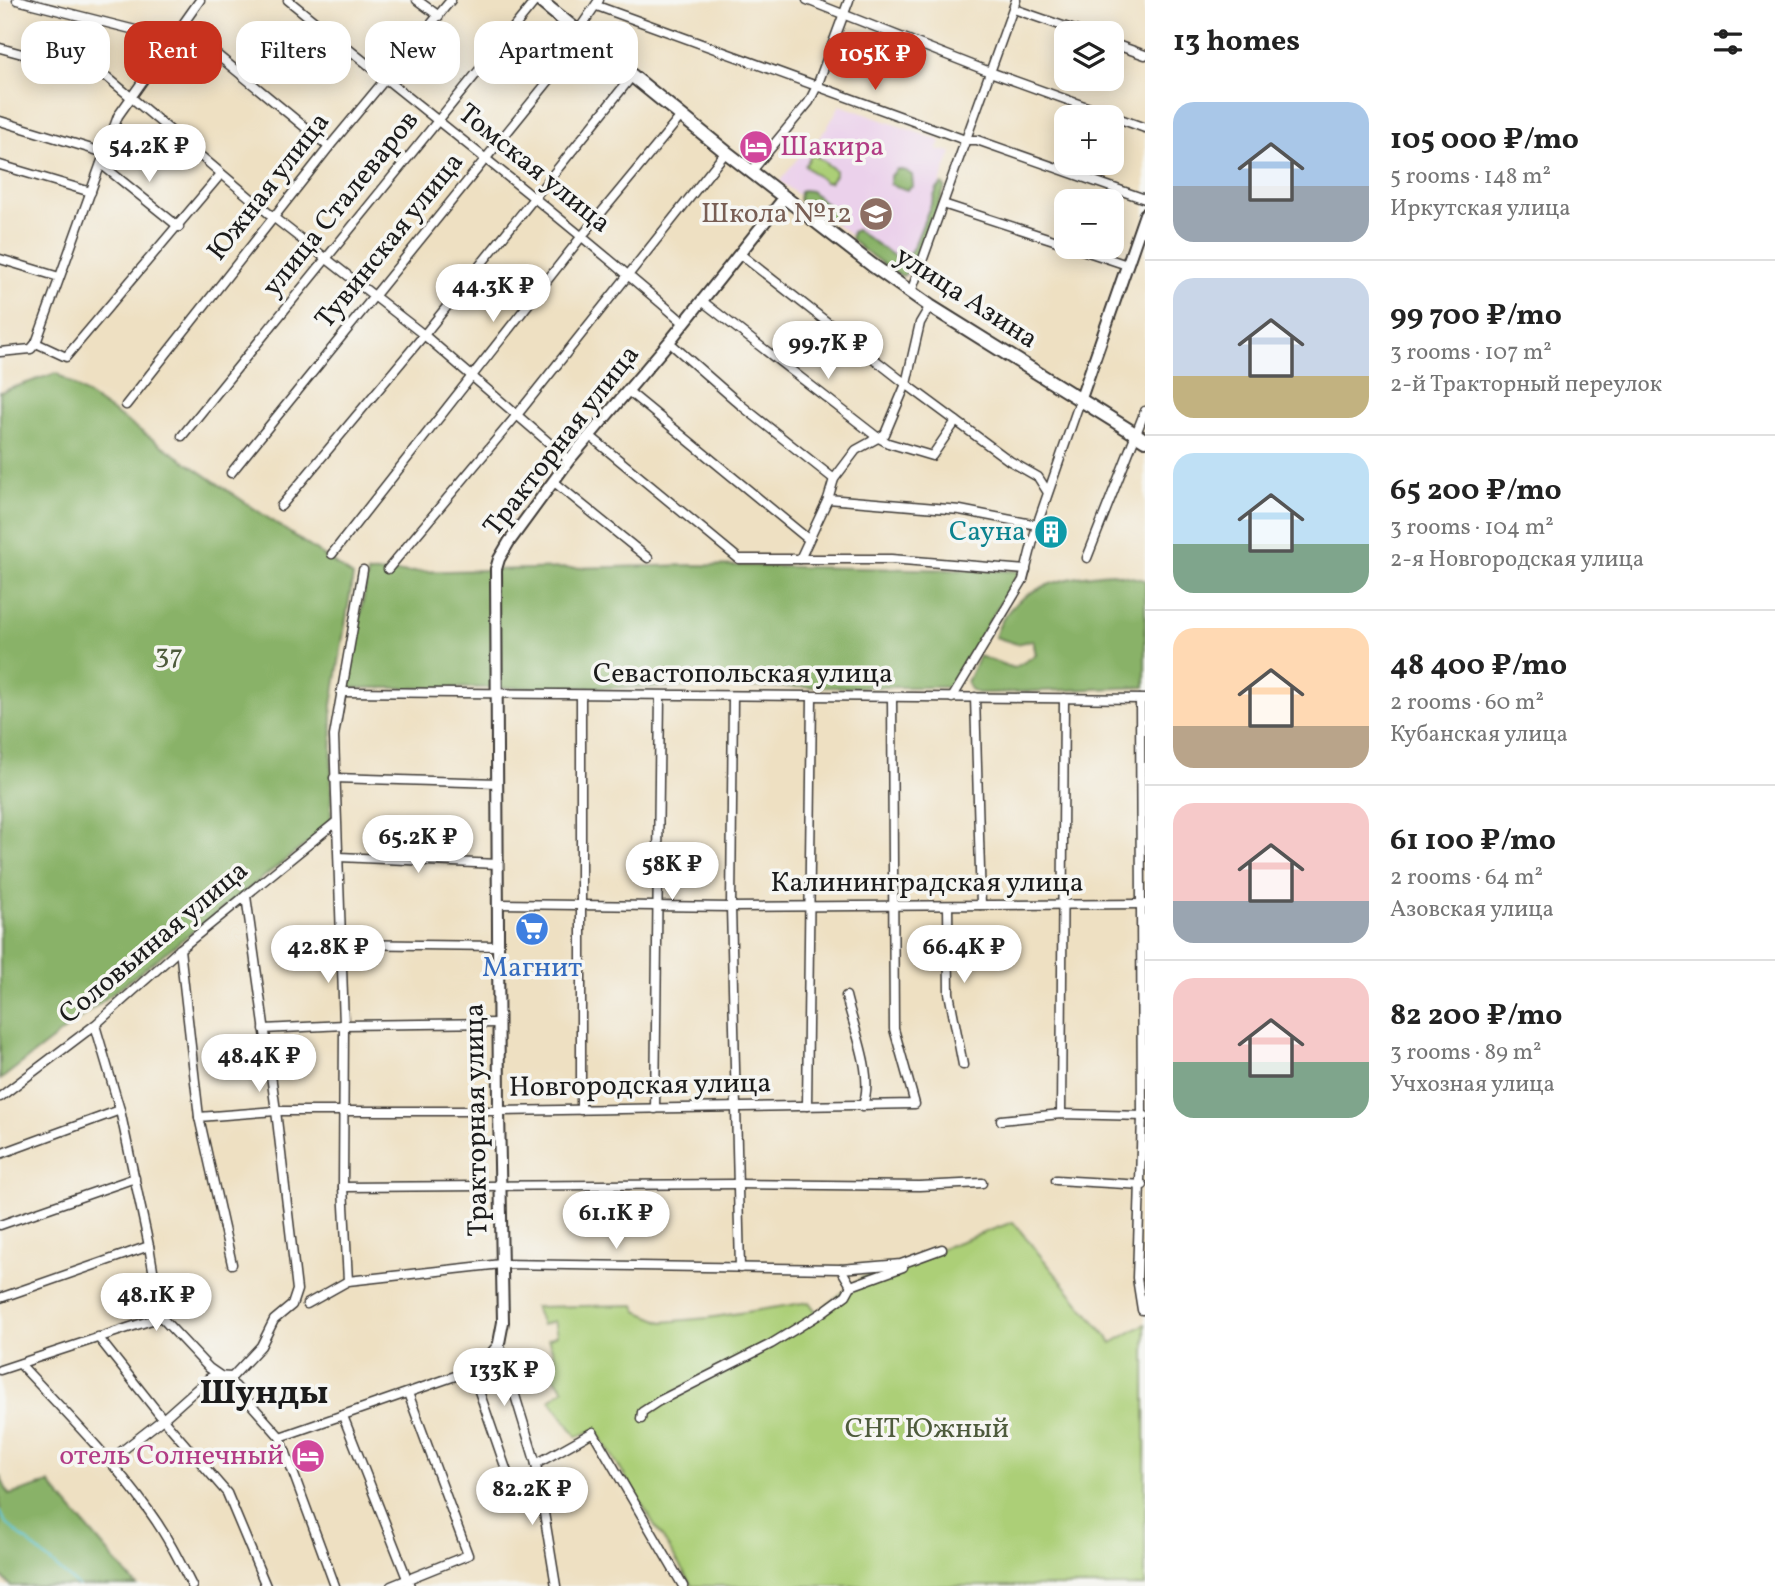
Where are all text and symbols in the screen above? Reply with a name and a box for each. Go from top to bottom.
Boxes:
chip: Buy [21,21,110,84]
chip: Rent [124,21,222,84]
chip: Filters [236,21,351,84]
chip: New [365,21,460,84]
chip: Apartment [474,21,638,84]
map controls [1054,21,1124,259]
button: layers [1054,21,1124,91]
text: 13 homes [1173,21,1300,63]
icon: filters [1709,23,1747,61]
pin: 105K ₽ [818,32,932,92]
text: 105K ₽ [839,39,911,71]
street label: Томская улица [449,95,619,243]
street label: улица Сталеваров [254,102,428,306]
street label: Южная улица [199,104,339,270]
button: + [1054,105,1124,175]
text: 105 000 ₽/mo [1390,119,1579,161]
pin: 54.2K ₽ [84,124,214,184]
hotel icon: Шакира [737,128,775,166]
place label: Шакира [780,128,884,167]
icon: home [1229,130,1313,214]
text: 54.2K ₽ [109,131,189,163]
street label: Тувинская улица [307,144,473,338]
text: 5 rooms · 148 m² [1390,161,1551,193]
button: − [1054,189,1124,259]
text: Иркутская улица [1390,193,1571,225]
place label: Школа №12 [701,195,852,234]
school or university icon: Школа №12 [857,195,895,233]
street label: улица Азина [887,237,1045,359]
pin: 44.3K ₽ [428,264,558,324]
text: 44.3K ₽ [452,271,534,303]
text: 99 700 ₽/mo [1390,295,1562,337]
icon: home [1229,306,1313,390]
pin: 99.7K ₽ [763,322,893,381]
text: 99.7K ₽ [788,328,868,360]
street label: Тракторная улица [475,337,649,545]
text: 3 rooms · 107 m² [1390,337,1552,369]
text: 2-й Тракторный переулок [1390,369,1662,401]
text: 65 200 ₽/mo [1390,470,1562,512]
icon: home [1229,481,1313,565]
text: 3 rooms · 104 m² [1390,512,1554,544]
place label: Сауна [949,513,1026,552]
building icon: Сауна [1032,513,1070,551]
text: 2-я Новгородская улица [1390,544,1644,576]
park label: 37 [155,636,183,675]
text: 48 400 ₽/mo [1390,645,1567,687]
street label: Севастопольская улица [593,655,893,694]
icon: home [1229,656,1313,740]
text: 2 rooms · 60 m² [1390,687,1544,719]
text: Кубанская улица [1390,719,1568,751]
pin: 65.2K ₽ [353,816,483,875]
text: 61 100 ₽/mo [1390,820,1556,862]
text: 65.2K ₽ [378,822,458,854]
icon: home [1229,831,1313,915]
pin: 58K ₽ [623,842,721,902]
text: 58K ₽ [642,849,702,881]
street label: Соловьиная улица [51,852,257,1034]
text: 2 rooms · 64 m² [1390,862,1543,894]
street label: Калининградская улица [770,864,1084,903]
text: Азовская улица [1390,894,1554,926]
supermarket icon: Магнит [513,910,551,948]
pin: 42.8K ₽ [263,926,393,985]
pin: 66.4K ₽ [899,926,1029,985]
text: 42.8K ₽ [287,932,369,964]
text: 66.4K ₽ [923,932,1005,964]
place label: Магнит [482,949,582,988]
text: 82 200 ₽/mo [1390,995,1562,1037]
street label: Тракторная улица [455,1003,499,1237]
icon: home [1229,1006,1313,1090]
pin: 48.4K ₽ [194,1034,324,1094]
text: 3 rooms · 89 m² [1390,1037,1542,1069]
text: 48.4K ₽ [217,1041,301,1073]
street label: Новгородская улица [508,1064,772,1108]
text: Учхозная улица [1390,1069,1555,1101]
pin: 61.1K ₽ [551,1192,681,1251]
text: 61.1K ₽ [579,1198,653,1230]
pin: 48.1K ₽ [91,1274,221,1333]
text: 48.1K ₽ [117,1280,195,1312]
pin: 133K ₽ [447,1348,561,1408]
text: 133K ₽ [469,1355,539,1387]
district label: Шунды [200,1370,328,1418]
park label: СНТ Южный [845,1410,1009,1449]
place label: отель Солнечный [59,1437,284,1476]
hotel icon: отель Солнечный [289,1437,327,1475]
pin: 82.2K ₽ [467,1468,597,1527]
text: 82.2K ₽ [492,1474,572,1506]

